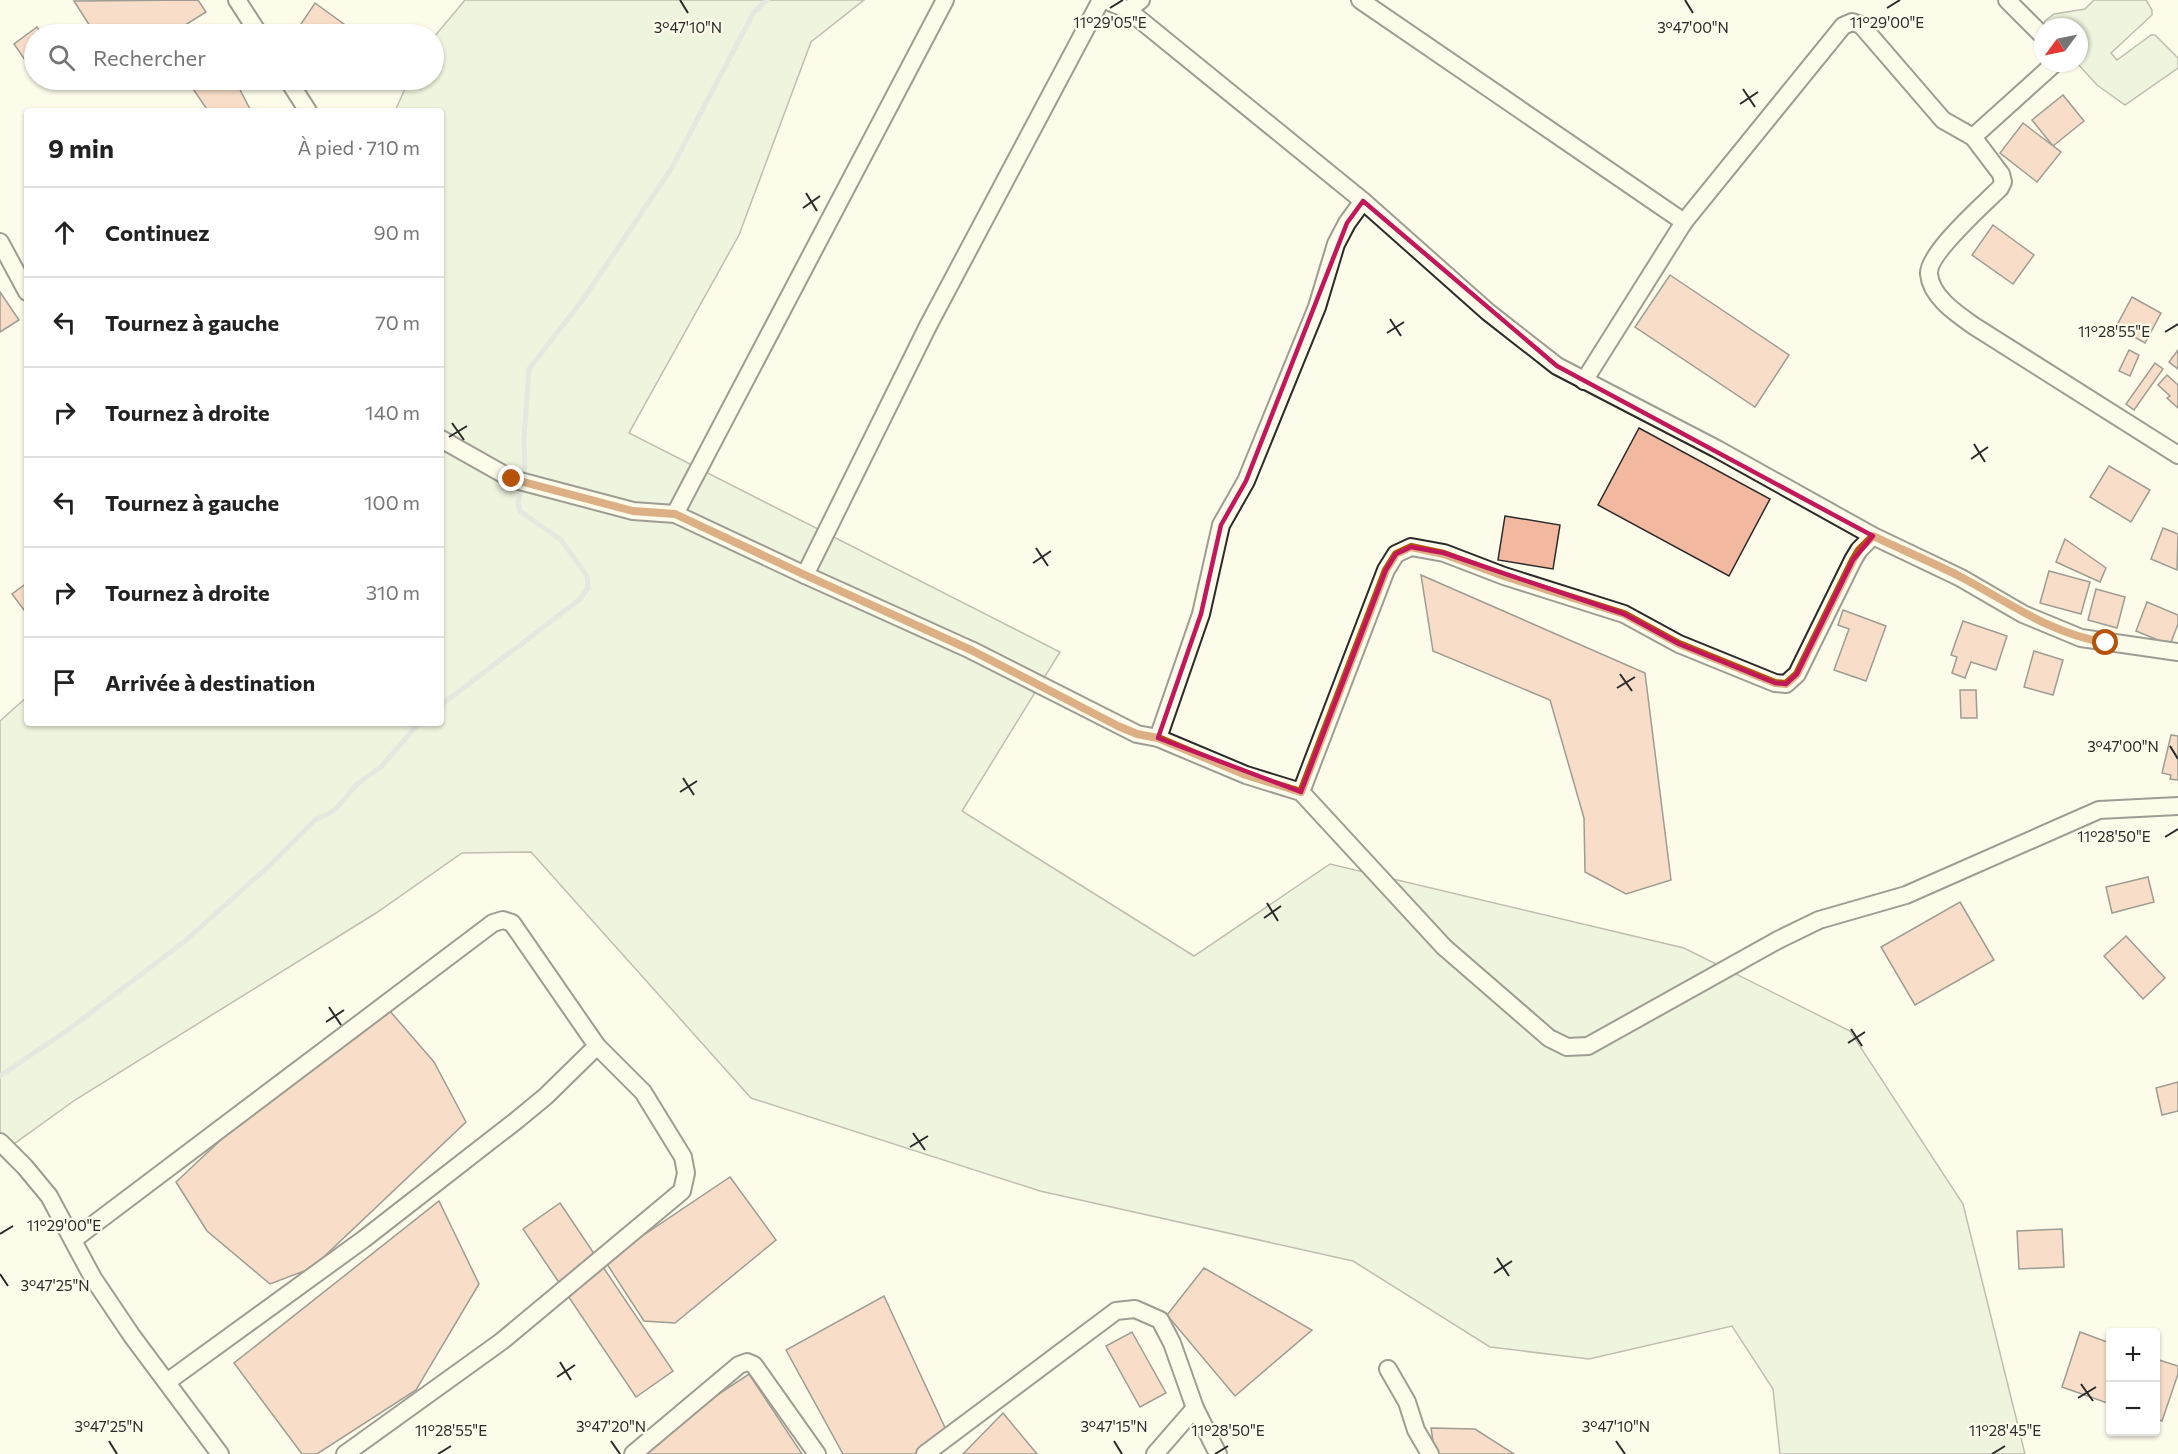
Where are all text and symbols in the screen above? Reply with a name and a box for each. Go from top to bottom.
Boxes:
text: 11°29'05"E [1073,13,1147,31]
text: 11°29'00"E [1850,13,1924,31]
text: 3°47'10"N [654,18,722,36]
text: 3°47'00"N [1657,18,1729,36]
north arrow [2034,18,2088,72]
search box [24,24,444,90]
icon: search [45,41,78,74]
text: Rechercher [93,44,206,71]
text: 9 min [48,132,114,163]
text: À pied · 710 m [297,135,420,159]
icon: ahead [48,216,81,249]
text: Continuez [105,219,210,246]
text: 90 m [374,220,420,244]
icon: left [48,306,81,339]
text: Tournez à gauche [105,309,279,336]
text: 70 m [375,310,420,334]
text: 11°28'55"E [2078,322,2150,340]
icon: right [48,396,81,429]
text: Tournez à droite [105,399,270,426]
text: 140 m [365,400,420,424]
route end [498,465,524,491]
icon: left [48,486,81,519]
text: Tournez à gauche [105,489,279,516]
text: 100 m [364,490,420,514]
icon: right [48,576,81,609]
text: Tournez à droite [105,579,270,606]
text: 310 m [366,580,420,604]
route start [2092,629,2118,655]
icon: arrive [48,666,81,699]
text: Arrivée à destination [105,669,315,696]
text: 3°47'00"N [2087,737,2159,755]
text: 11°28'50"E [2077,827,2151,845]
text: 11°29'00"E [27,1216,101,1234]
text: 3°47'25"N [20,1276,90,1294]
map controls [2106,1328,2160,1436]
button: + [2106,1328,2160,1382]
button: − [2106,1382,2160,1436]
text: 3°47'25"N [74,1417,144,1435]
text: 3°47'20"N [576,1417,646,1435]
text: 3°47'15"N [1080,1417,1148,1435]
text: 3°47'10"N [1582,1417,1650,1435]
text: 11°28'55"E [415,1421,487,1439]
text: 11°28'50"E [1191,1421,1265,1439]
text: 11°28'45"E [1969,1421,2041,1439]

